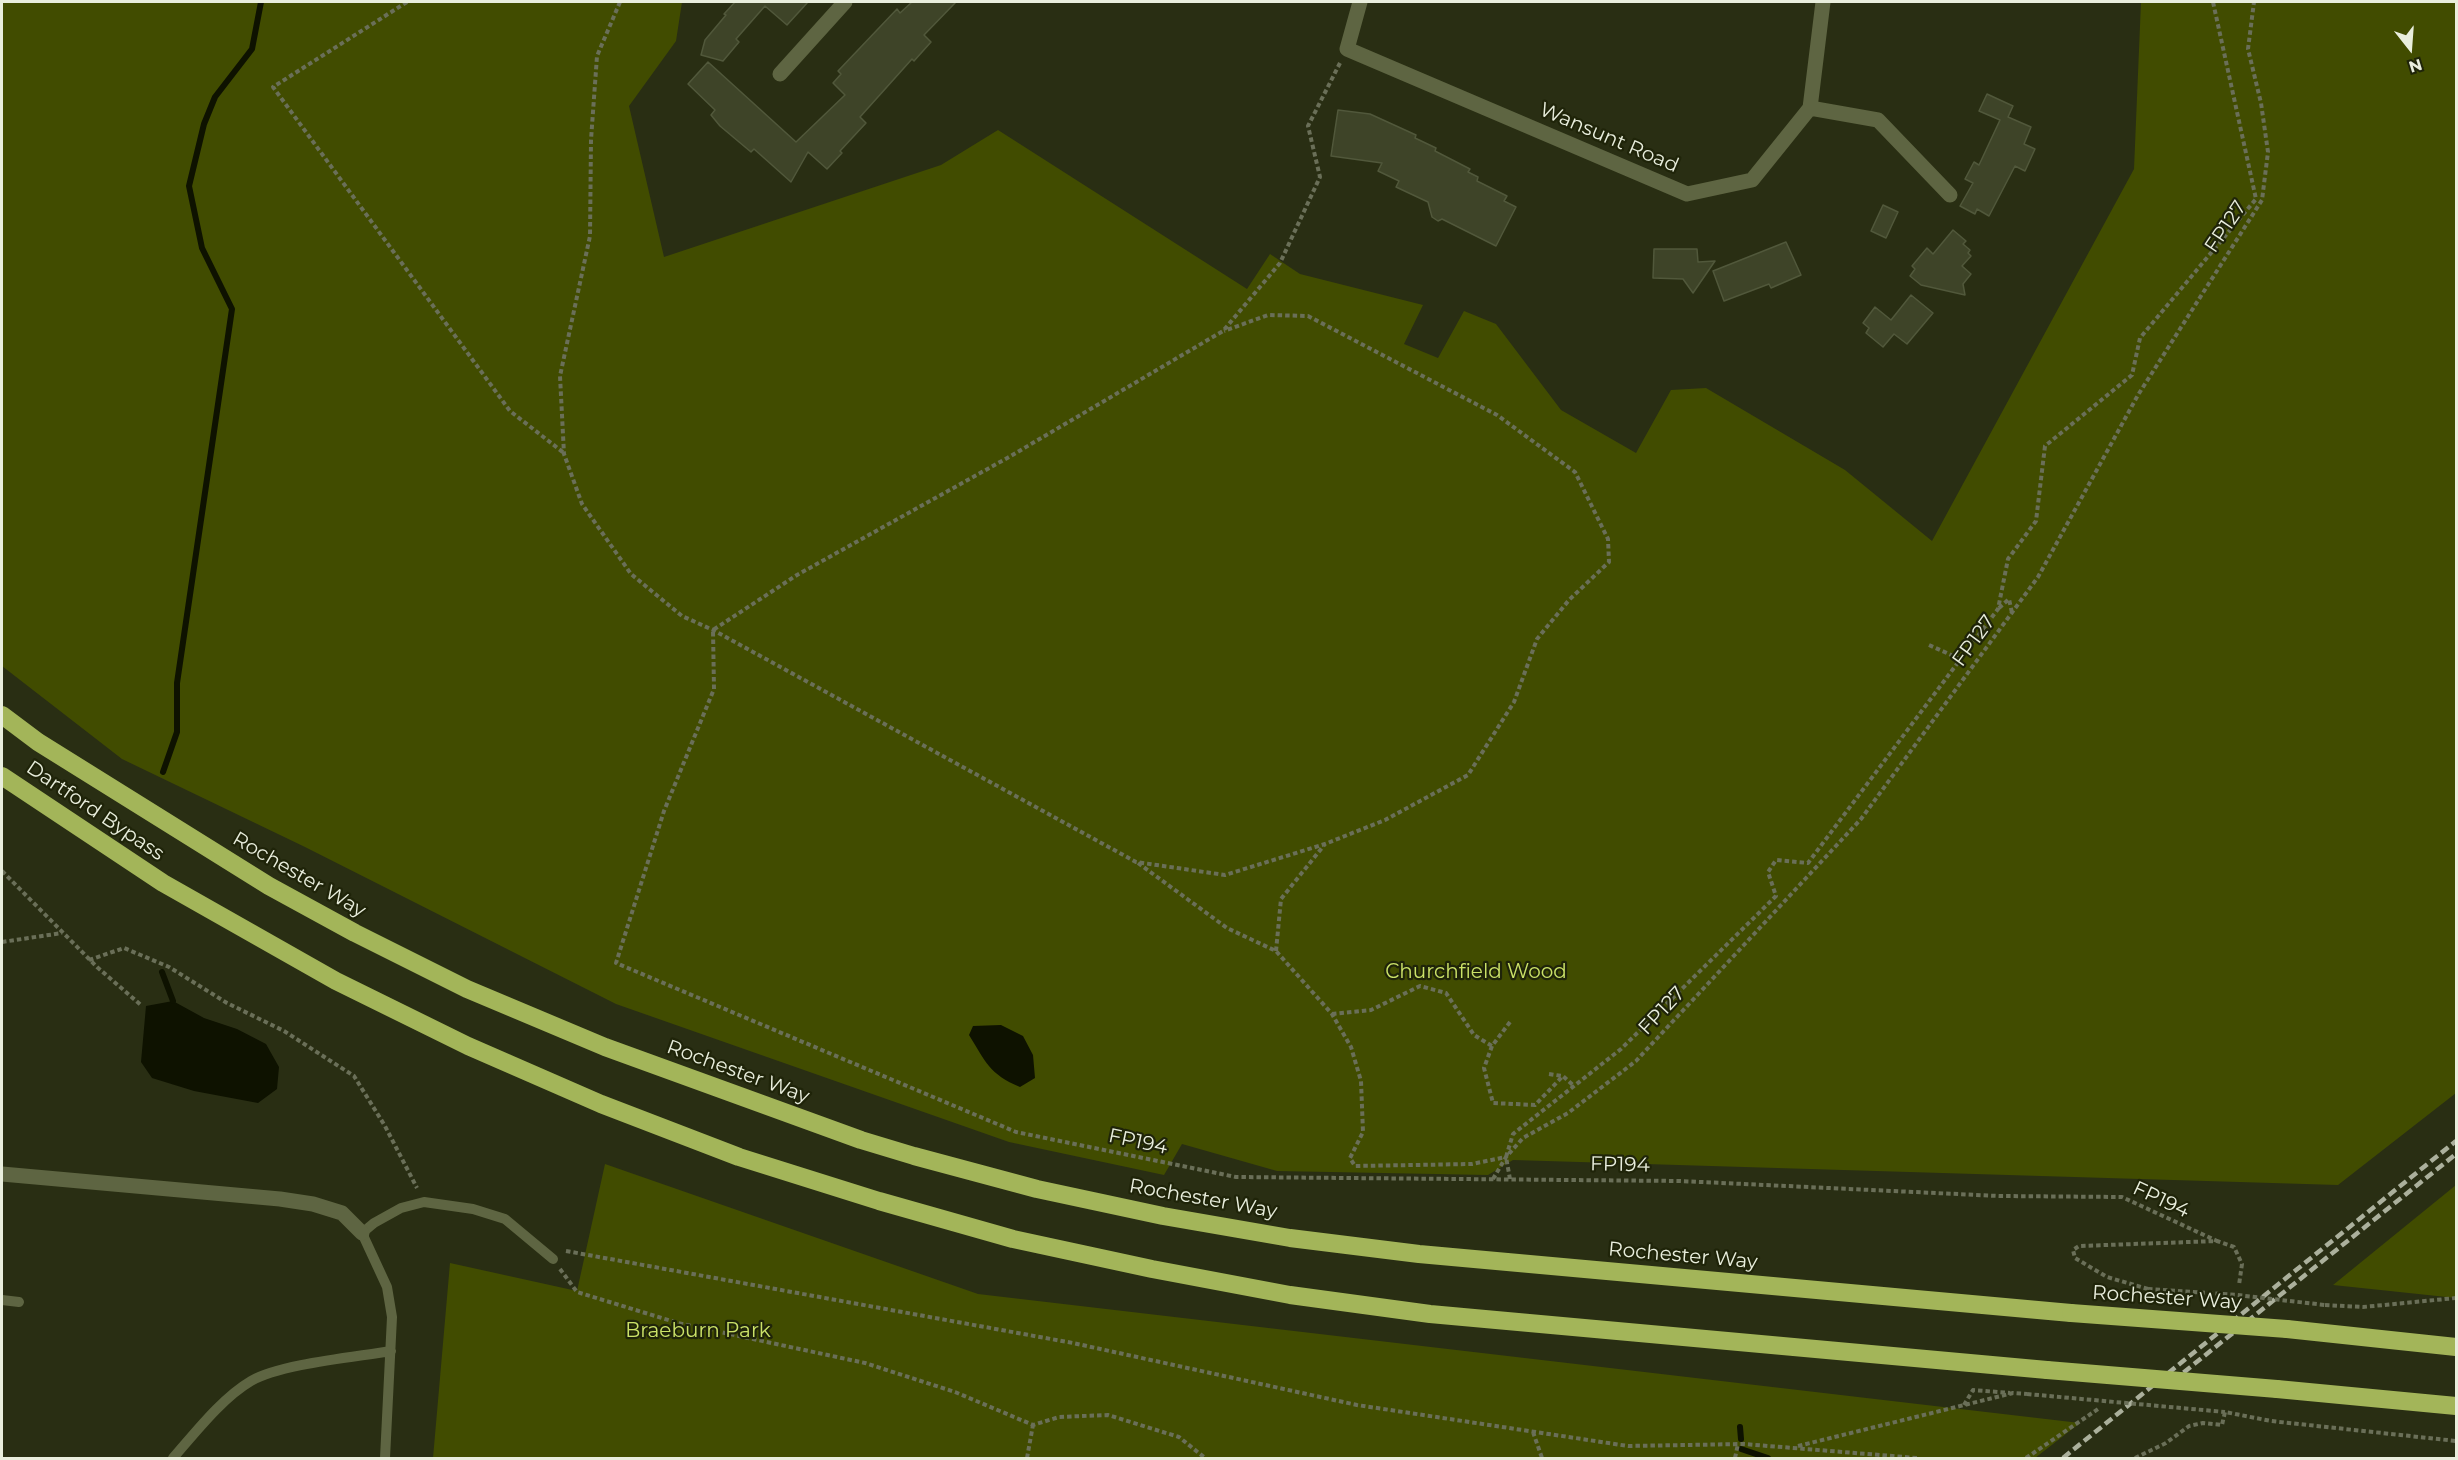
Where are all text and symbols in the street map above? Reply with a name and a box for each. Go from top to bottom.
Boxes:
north arrow [2380,18,2440,78]
text: N [2406,55,2424,77]
street label: Wansunt Road [1536,98,1682,178]
street label: FP127 [2200,197,2252,257]
street label: FP127 [1947,611,2001,671]
street label: Dartford Bypass [21,756,169,866]
street label: Rochester Way [228,827,370,923]
park label: Churchfield Wood [1385,960,1567,984]
street label: FP127 [1634,982,1690,1040]
street label: Rochester Way [663,1035,813,1109]
street label: FP194 [1106,1124,1170,1160]
street label: FP194 [1590,1152,1650,1178]
street label: Rochester Way [1127,1174,1279,1224]
street label: FP194 [2129,1177,2193,1223]
street label: Rochester Way [1607,1238,1759,1274]
street label: Rochester Way [2091,1281,2243,1315]
park label: Braeburn Park [625,1319,771,1343]

